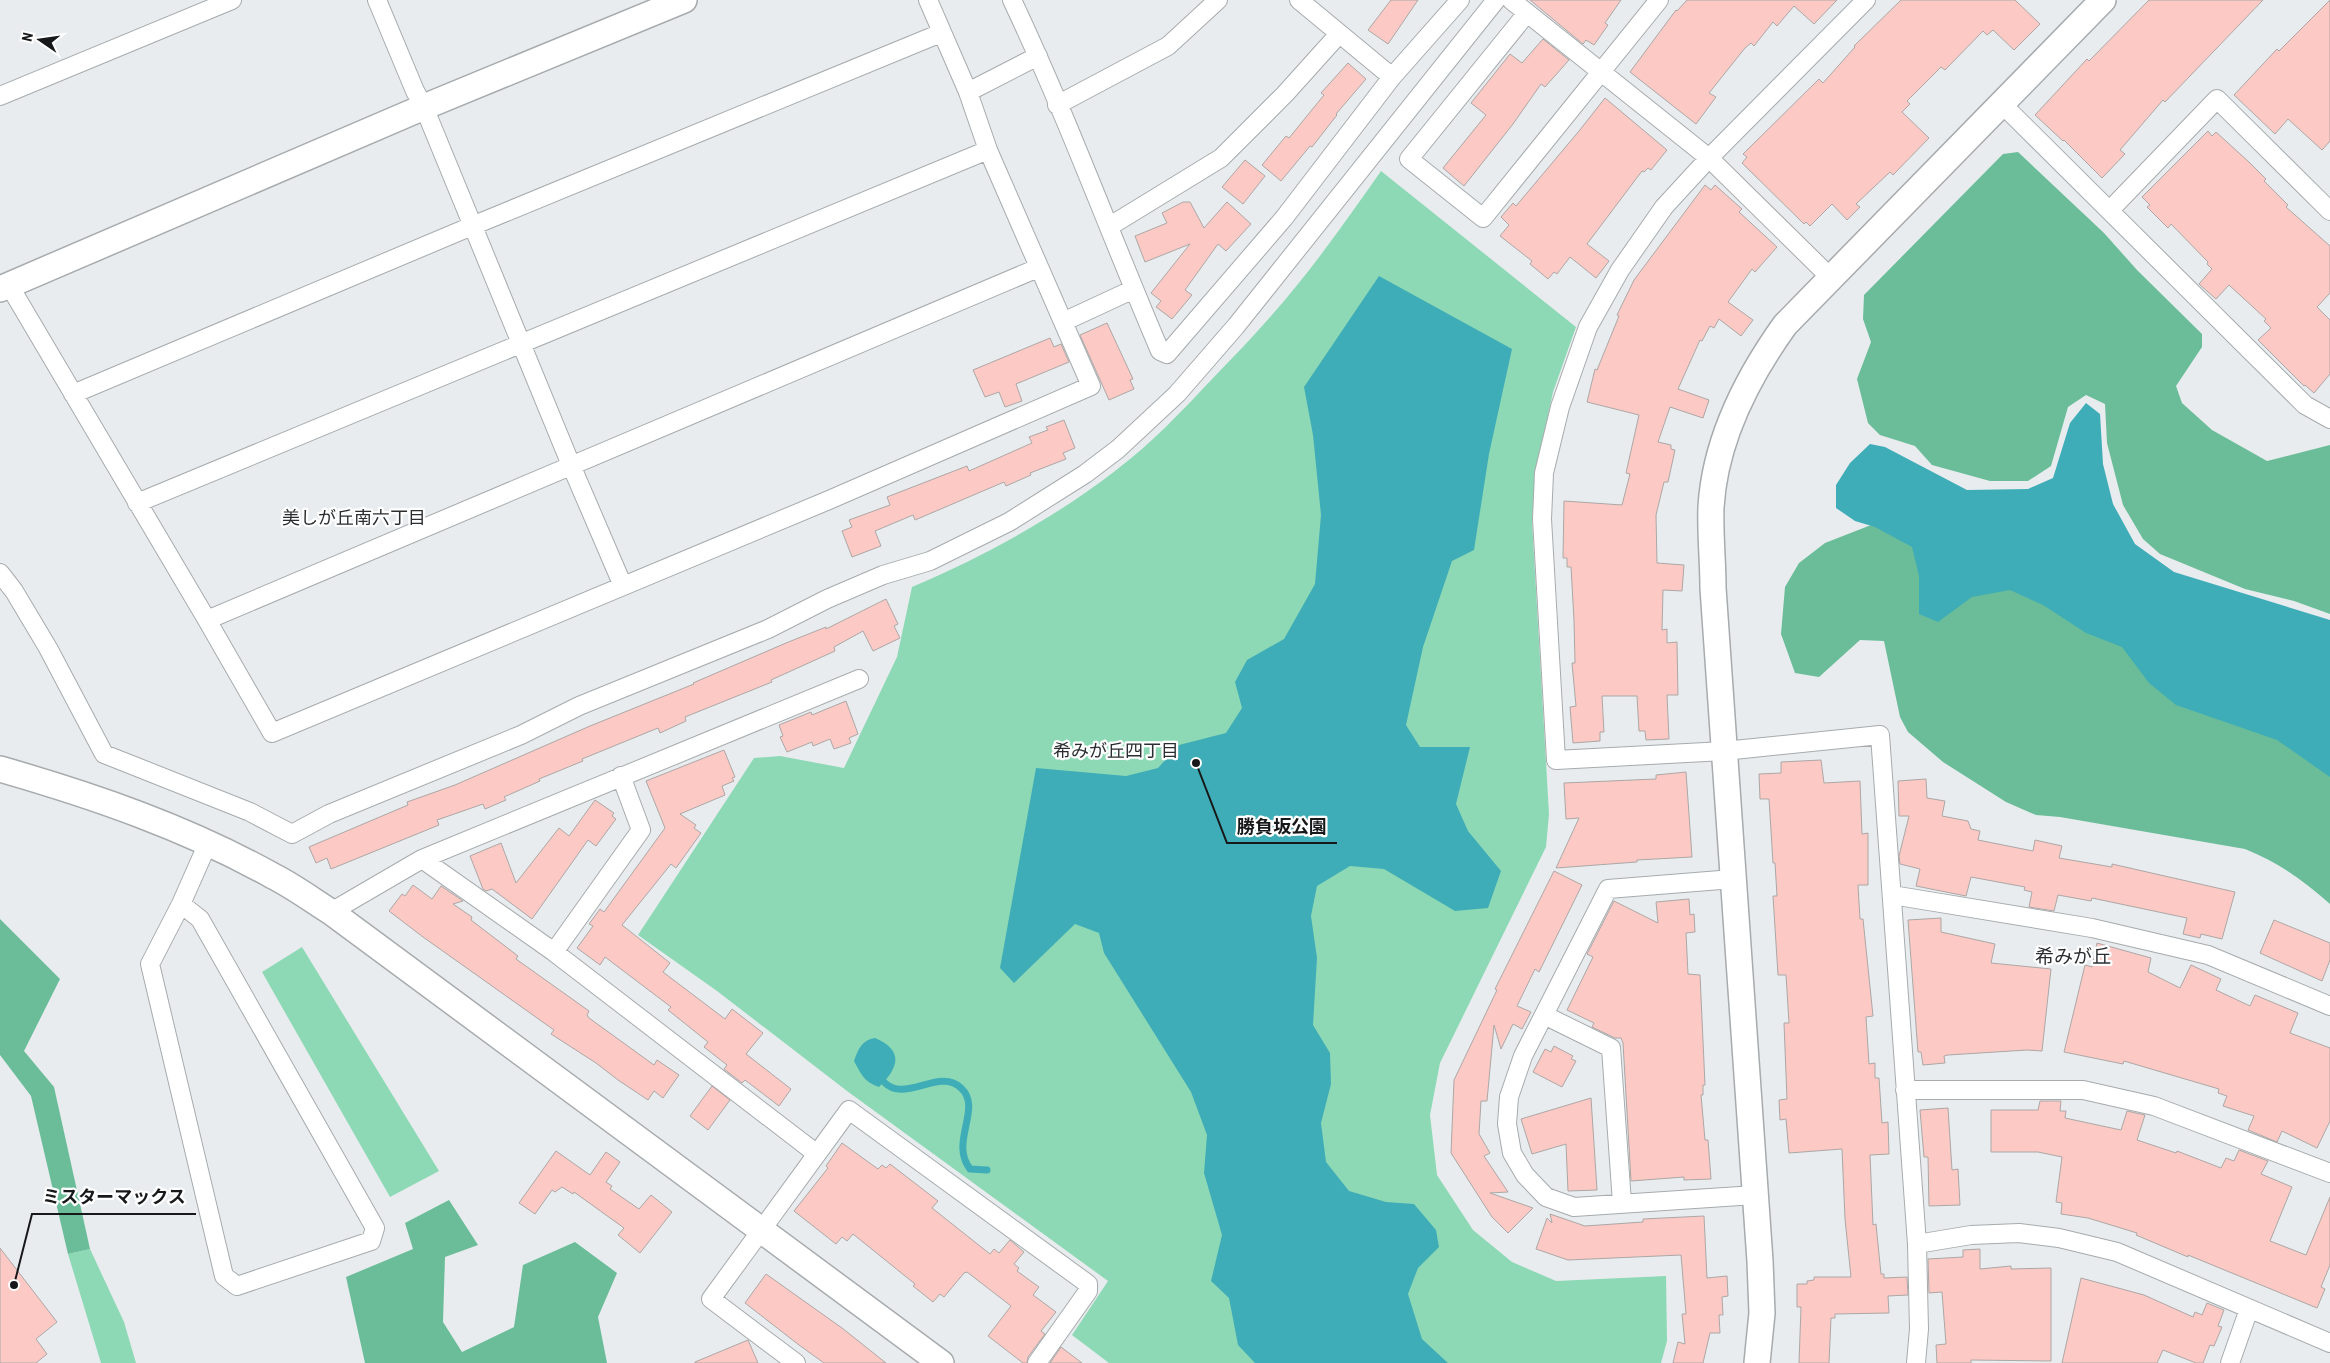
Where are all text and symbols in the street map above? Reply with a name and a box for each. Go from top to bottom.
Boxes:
north arrow [15,15,65,65]
text: N [19,31,36,43]
district label: 美しが丘南六丁目 [282,507,426,528]
district label: 希みが丘四丁目 [1053,740,1179,761]
callout: 勝負坂公園 [1227,810,1337,843]
text: 勝負坂公園 [1237,816,1327,837]
district label: 希みが丘 [2035,945,2111,968]
callout: ミスターマックス [32,1181,196,1214]
text: ミスターマックス [42,1186,186,1207]

